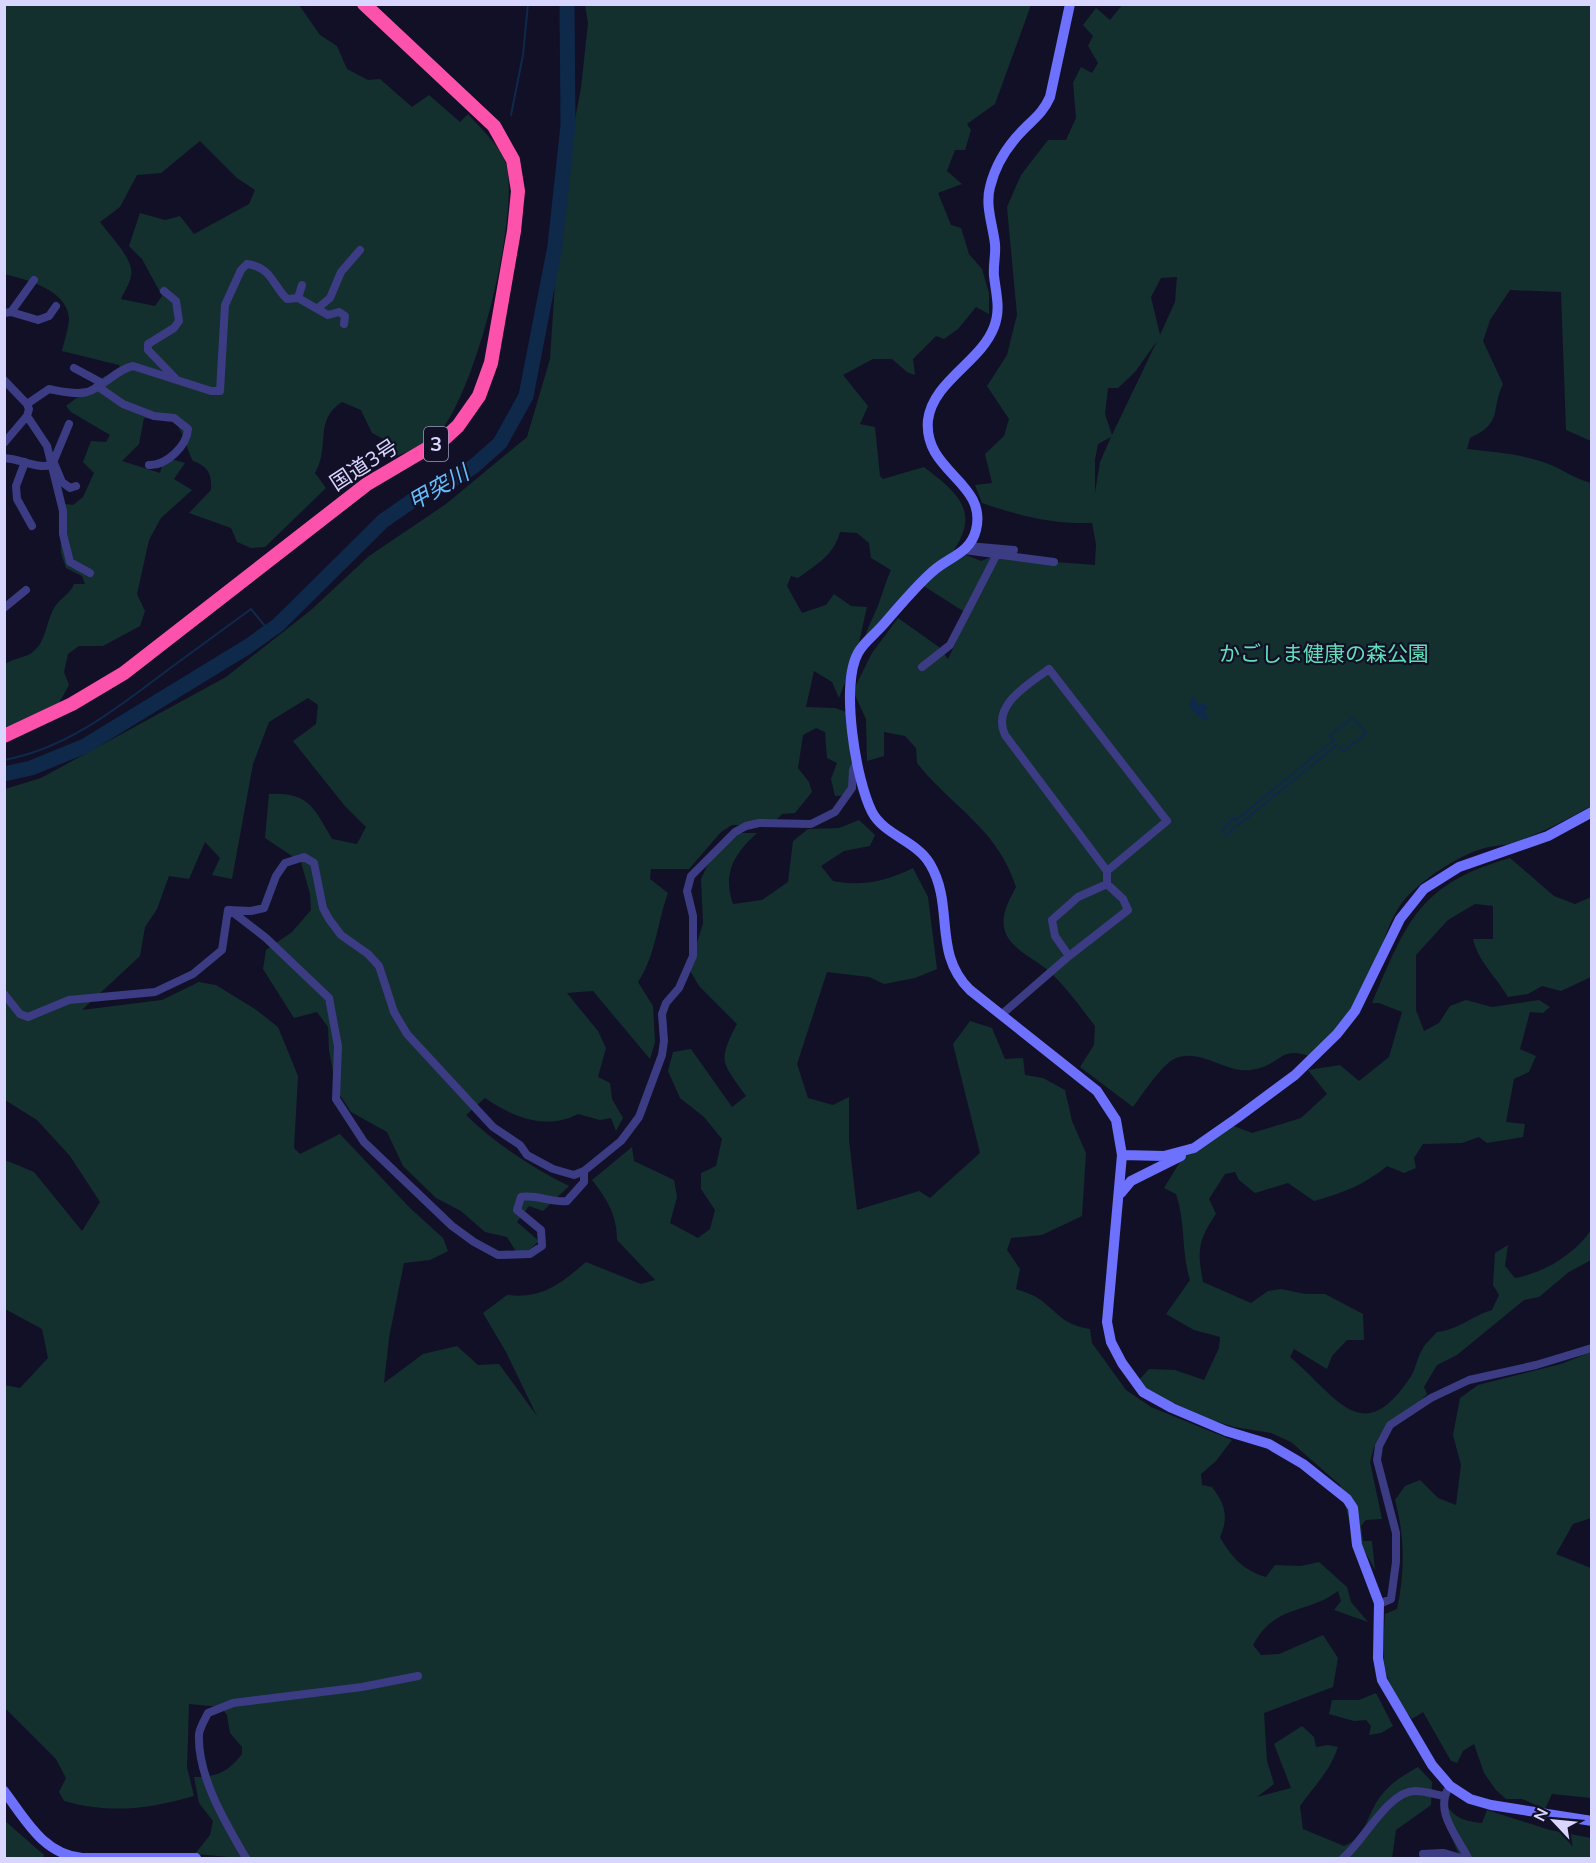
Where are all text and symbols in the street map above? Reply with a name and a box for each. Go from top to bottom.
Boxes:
road number: 3 [424,427,448,461]
street label: 国道3号 [325,433,402,496]
water label: 甲突川 [402,457,475,516]
park label: かごしま健康の森公園 [1219,640,1429,666]
north arrow [1524,1791,1584,1851]
text: N [1529,1805,1552,1824]

